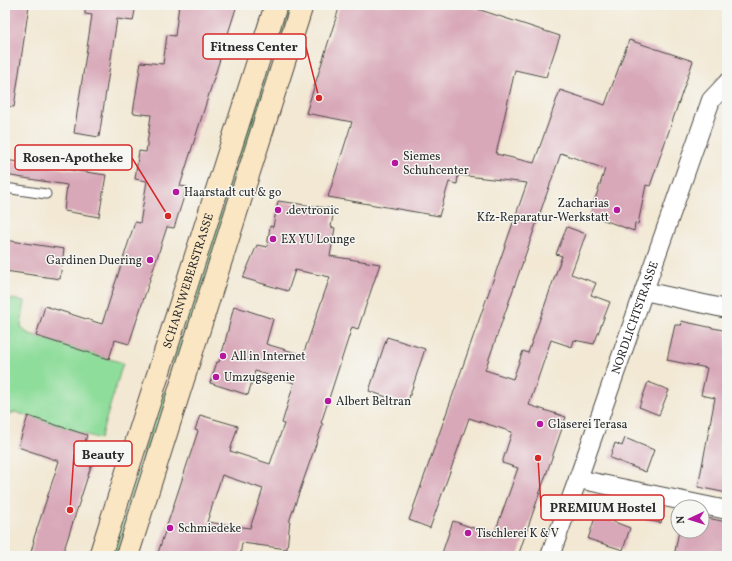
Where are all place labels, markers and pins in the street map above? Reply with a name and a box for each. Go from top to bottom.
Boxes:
callout: Fitness Center [203,34,306,59]
callout: Rosen-Apotheke [15,145,132,170]
place label: Siemes Schuhcenter [403,149,469,179]
marker: Siemes Schuhcenter [390,158,400,168]
place label: Haarstadt cut & go [184,185,281,201]
marker: Haarstadt cut & go [171,187,181,197]
place label: Zacharias Kfz-Reparatur-Werkstatt [477,196,609,226]
place label: .devtronic [286,203,339,219]
marker: .devtronic [273,205,283,215]
marker: Zacharias Kfz-Reparatur-Werkstatt [612,205,622,215]
place label: EX YU Lounge [281,232,355,248]
marker: EX YU Lounge [268,234,278,244]
place label: Gardinen Duering [46,253,142,269]
marker: Gardinen Duering [145,255,155,265]
place label: All in Internet [231,349,306,365]
marker: All in Internet [218,351,228,361]
place label: Umzugsgenie [224,370,295,386]
marker: Umzugsgenie [211,372,221,382]
place label: Albert Beltran [336,394,411,410]
marker: Albert Beltran [323,396,333,406]
place label: Glaserei Terasa [548,417,628,433]
marker: Glaserei Terasa [535,419,545,429]
callout: Beauty [74,441,132,466]
callout: PREMIUM Hostel [541,495,664,520]
place label: Schmiedeke [178,521,242,537]
marker: Schmiedeke [165,523,175,533]
place label: Tischlerei K & V [476,526,559,542]
marker: Tischlerei K & V [463,528,473,538]

